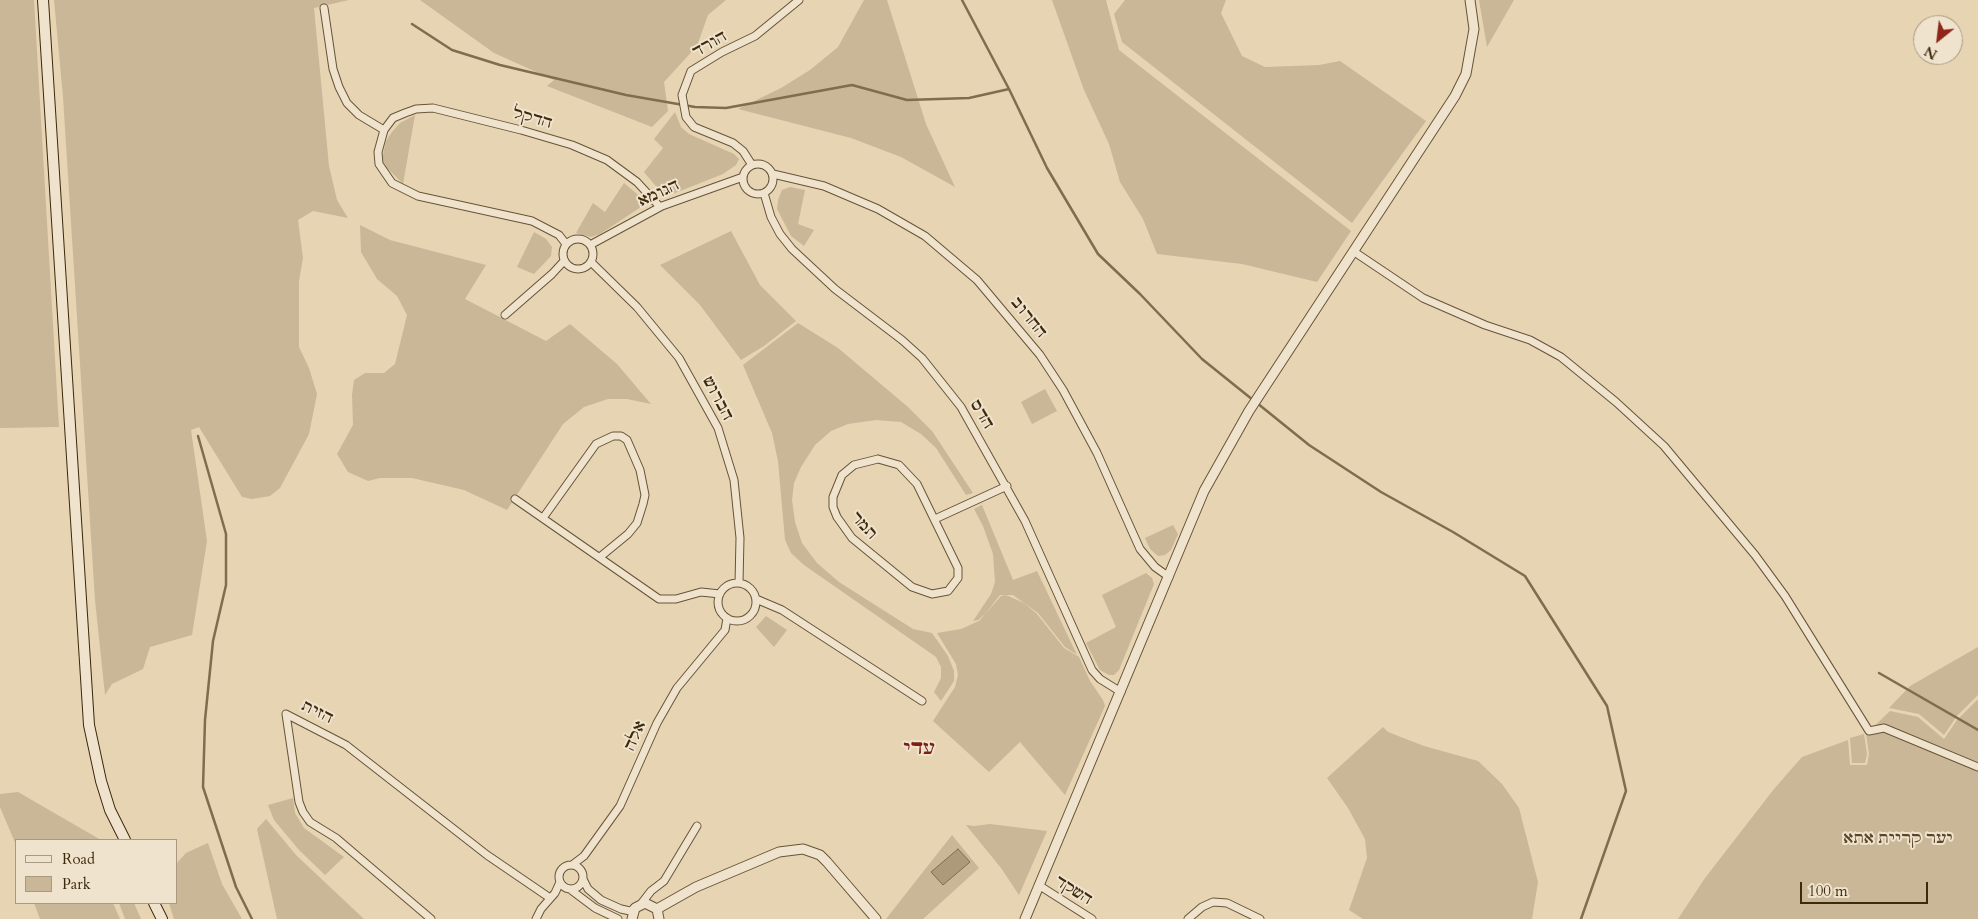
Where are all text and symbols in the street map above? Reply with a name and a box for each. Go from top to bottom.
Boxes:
north arrow [1913,15,1963,65]
street label: הורד [689,27,731,63]
text: N [1921,41,1941,64]
street label: הדקל [510,104,554,134]
street label: הגומא [635,176,683,212]
street label: החרוב [1006,294,1050,342]
street label: הברוש [697,374,737,424]
street label: הדס [965,397,997,433]
street label: תמר [846,508,880,544]
street label: הזית [298,697,336,729]
street label: אלה [621,718,651,754]
district label: עדי [903,739,935,761]
park label: יער קריית אתא [1843,829,1953,849]
legend [15,839,178,904]
text: Road [62,849,95,869]
street label: השקד [1051,872,1095,910]
scale bar [1803,872,1930,904]
text: Park [62,874,91,894]
text: 100 m [1808,881,1848,901]

